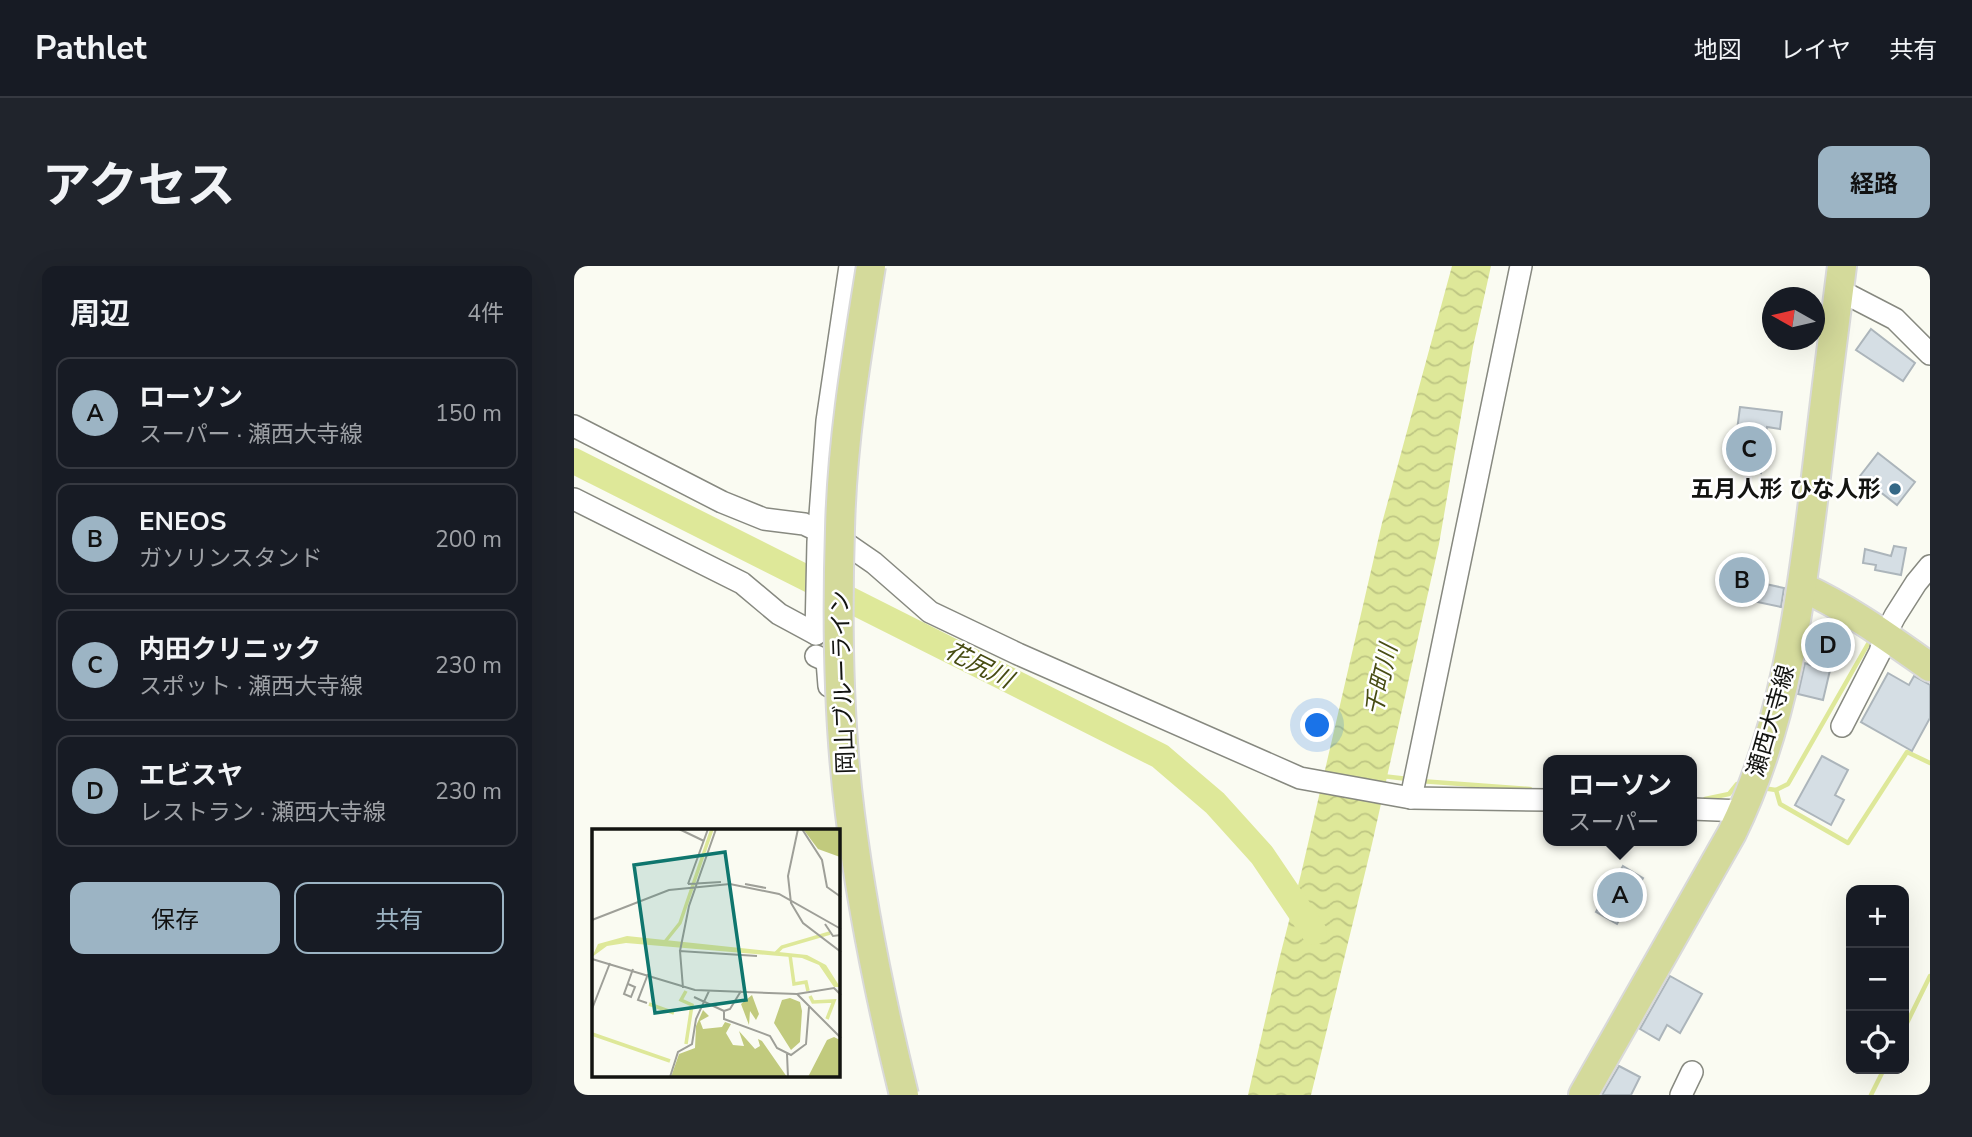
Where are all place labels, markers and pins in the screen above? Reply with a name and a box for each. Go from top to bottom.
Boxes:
pin: C [1726,423,1772,475]
place label: 五月人形 ひな人形 [1691,474,1881,505]
marker: 五月人形 ひな人形 [1887,481,1903,497]
pin: B [1719,554,1765,606]
pin: D [1805,619,1851,671]
pin: A [1597,869,1643,921]

